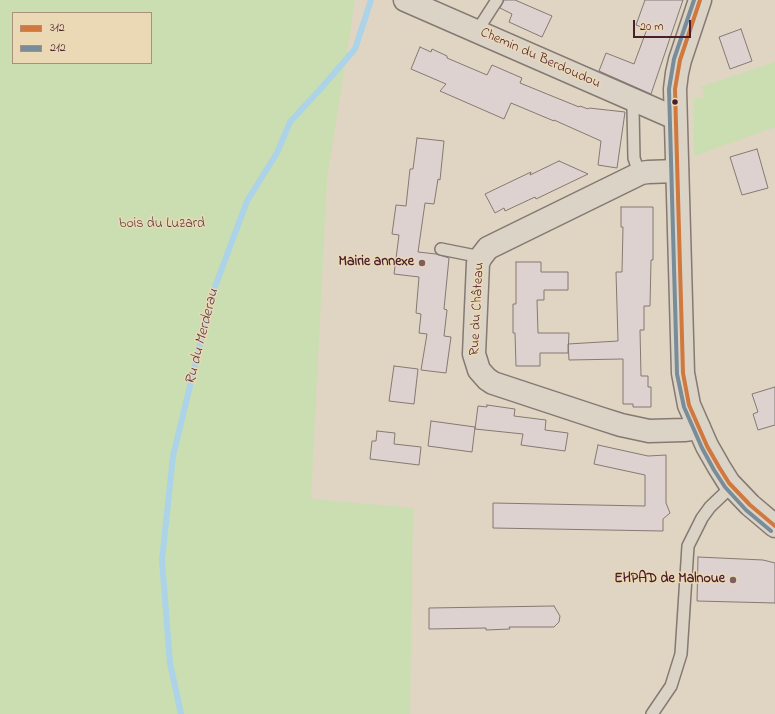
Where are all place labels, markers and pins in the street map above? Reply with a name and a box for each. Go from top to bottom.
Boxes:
unlabelled marker [670,97,680,107]
place label: Mairie annexe [339,255,414,271]
marker: Mairie annexe [417,258,427,268]
place label: EHPAD de Malnoue [614,572,725,588]
marker: EHPAD de Malnoue [728,575,738,585]

